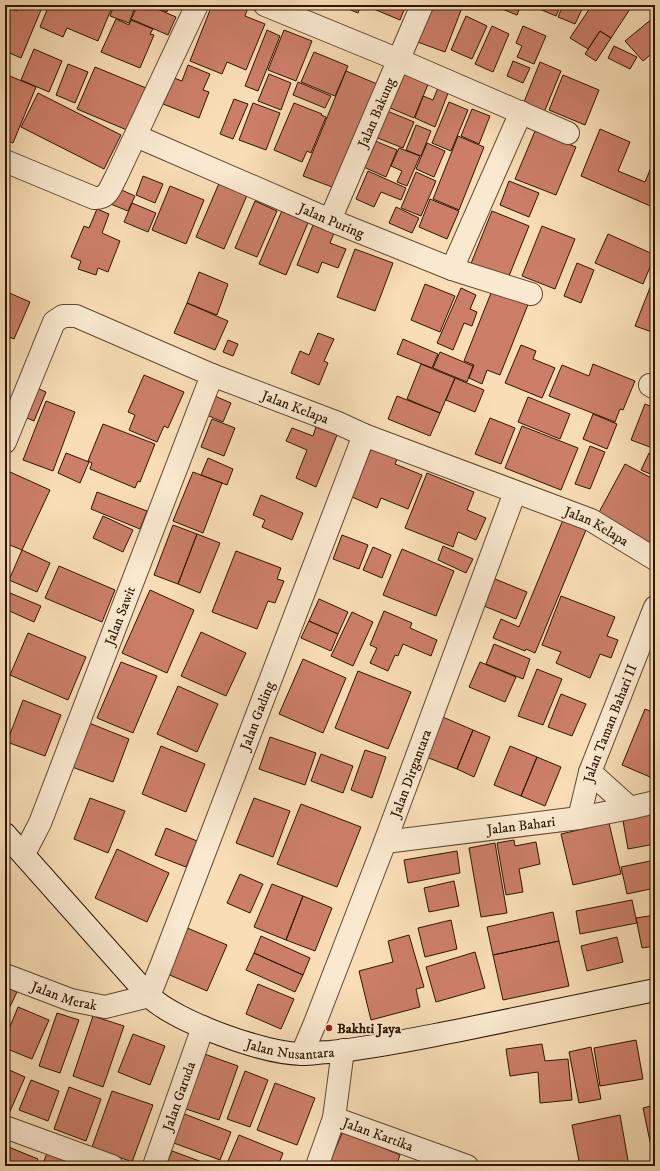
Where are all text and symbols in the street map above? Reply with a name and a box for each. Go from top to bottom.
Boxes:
street label: Jalan Bakung [353,75,400,152]
street label: Jalan Puring [294,199,367,243]
street label: Jalan Kelapa [257,386,331,429]
street label: Jalan Kelapa [560,502,632,551]
street label: Jalan Sawit [100,583,140,650]
street label: Jalan Taman Bahari II [579,661,642,786]
street label: Jalan Gading [236,679,279,755]
street label: Jalan Dirgantara [386,727,436,822]
street label: Jalan Bahari [484,813,557,840]
street label: Jalan Merak [27,977,99,1015]
place label: Bakhti Jaya [337,1020,402,1038]
marker: Bakhti Jaya [324,1023,334,1033]
street label: Jalan Nusantara [242,1035,335,1064]
street label: Jalan Garuda [158,1059,200,1136]
street label: Jalan Kartika [338,1113,416,1156]

